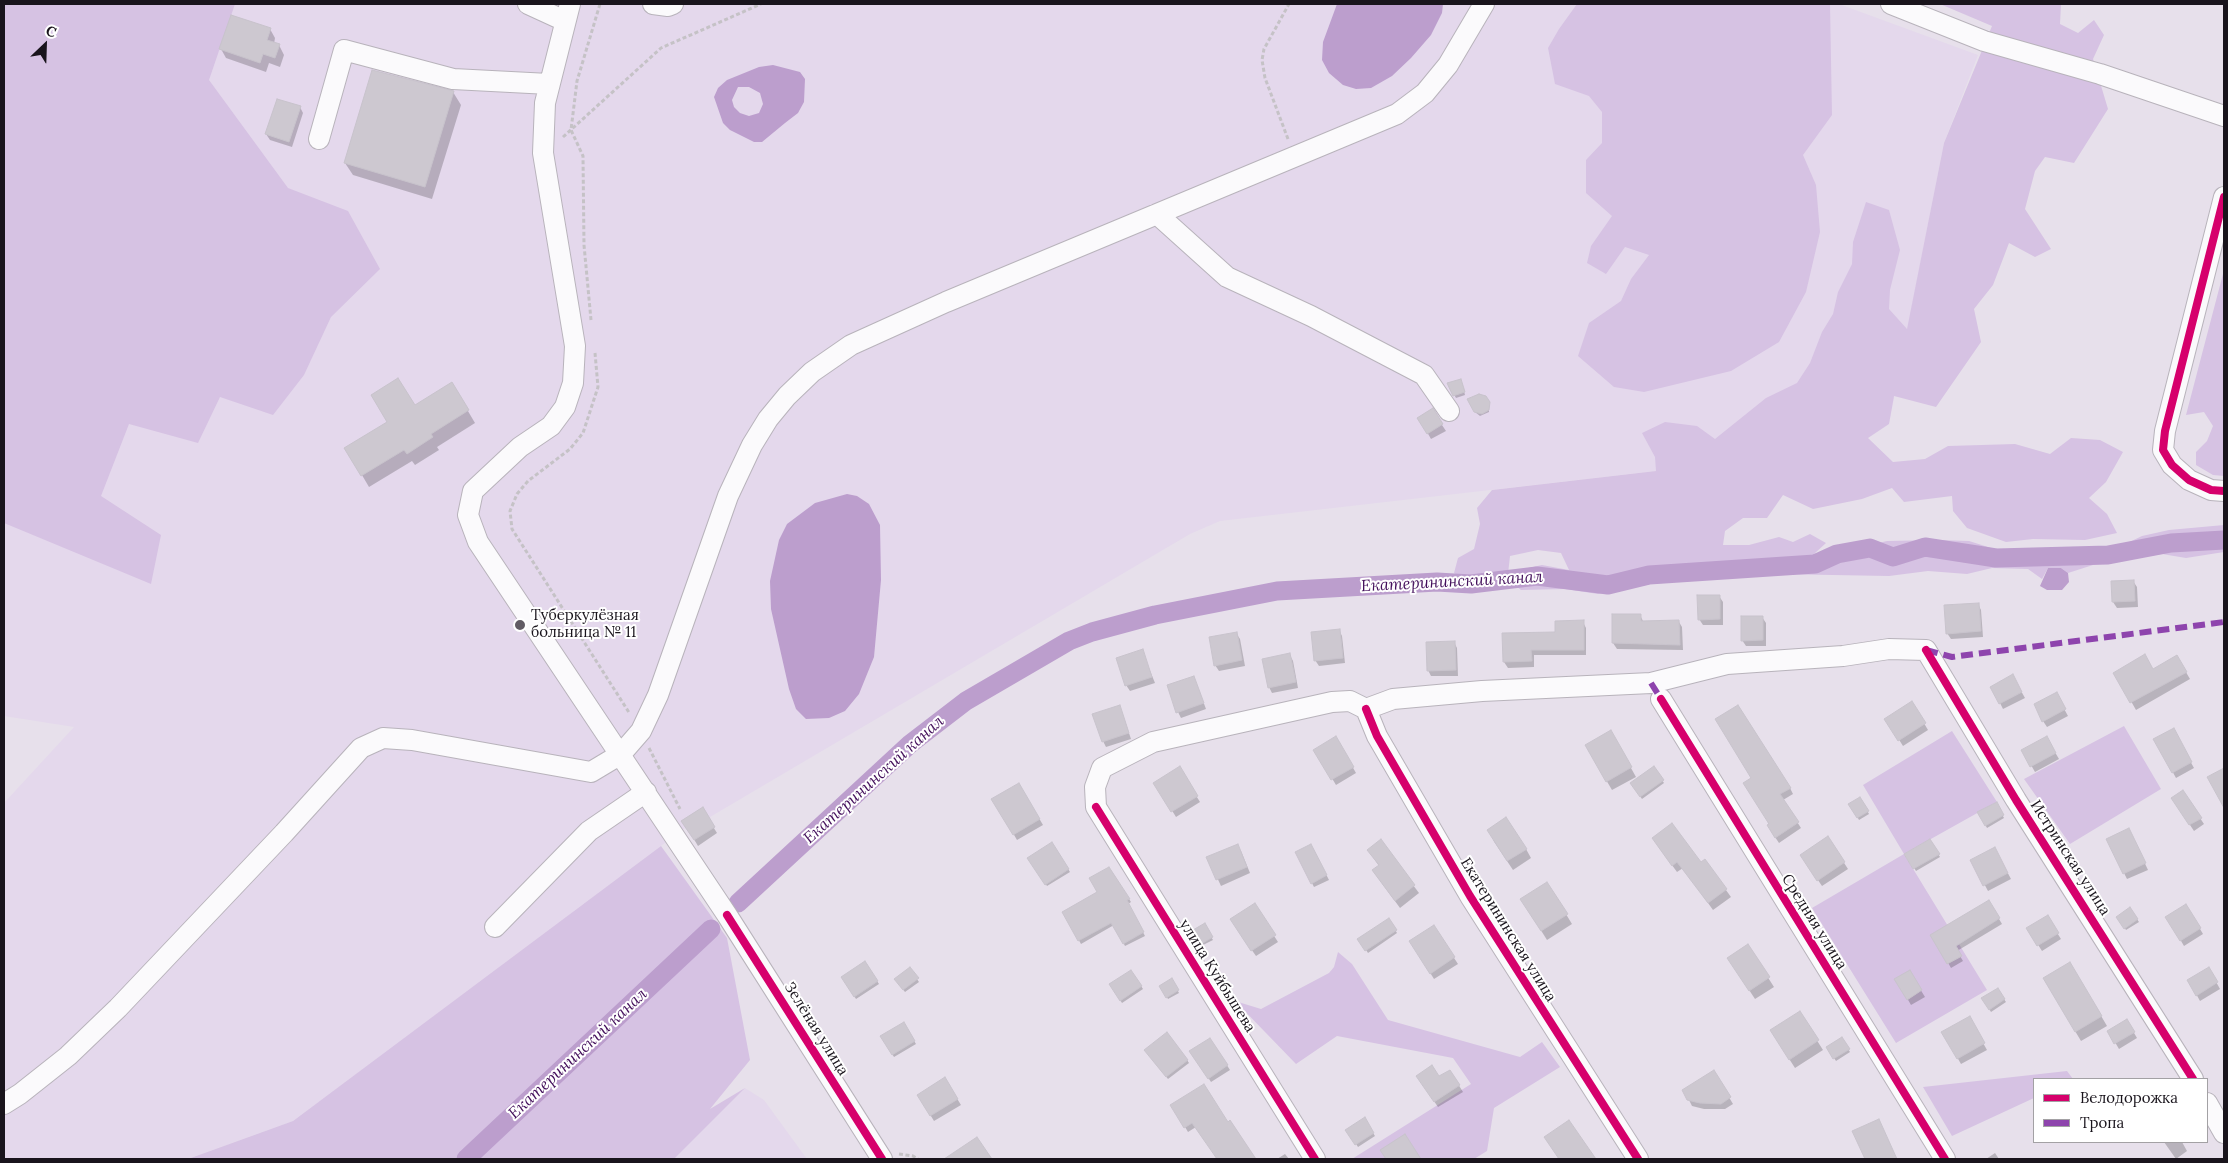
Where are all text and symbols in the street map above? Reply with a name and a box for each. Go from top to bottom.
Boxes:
north arrow [20,20,70,70]
text: С [43,21,59,41]
water label: Екатерининский канал [1361,568,1543,596]
place label: Туберкулёзная больница № 11 [531,607,639,642]
marker: Туберкулёзная больница № 11 [513,618,527,632]
water label: Екатерининский канал [800,712,948,848]
street label: Истринская улица [2026,797,2114,919]
street label: Екатерининская улица [1456,855,1560,1005]
street label: Средняя улица [1777,871,1851,973]
street label: улица Куйбышева [1175,916,1259,1036]
street label: Зелёная улица [780,979,852,1079]
water label: Екатерининский канал [505,985,651,1123]
legend [2033,1078,2208,1143]
text: Велодорожка [2080,1088,2178,1107]
text: Тропа [2080,1113,2124,1132]

